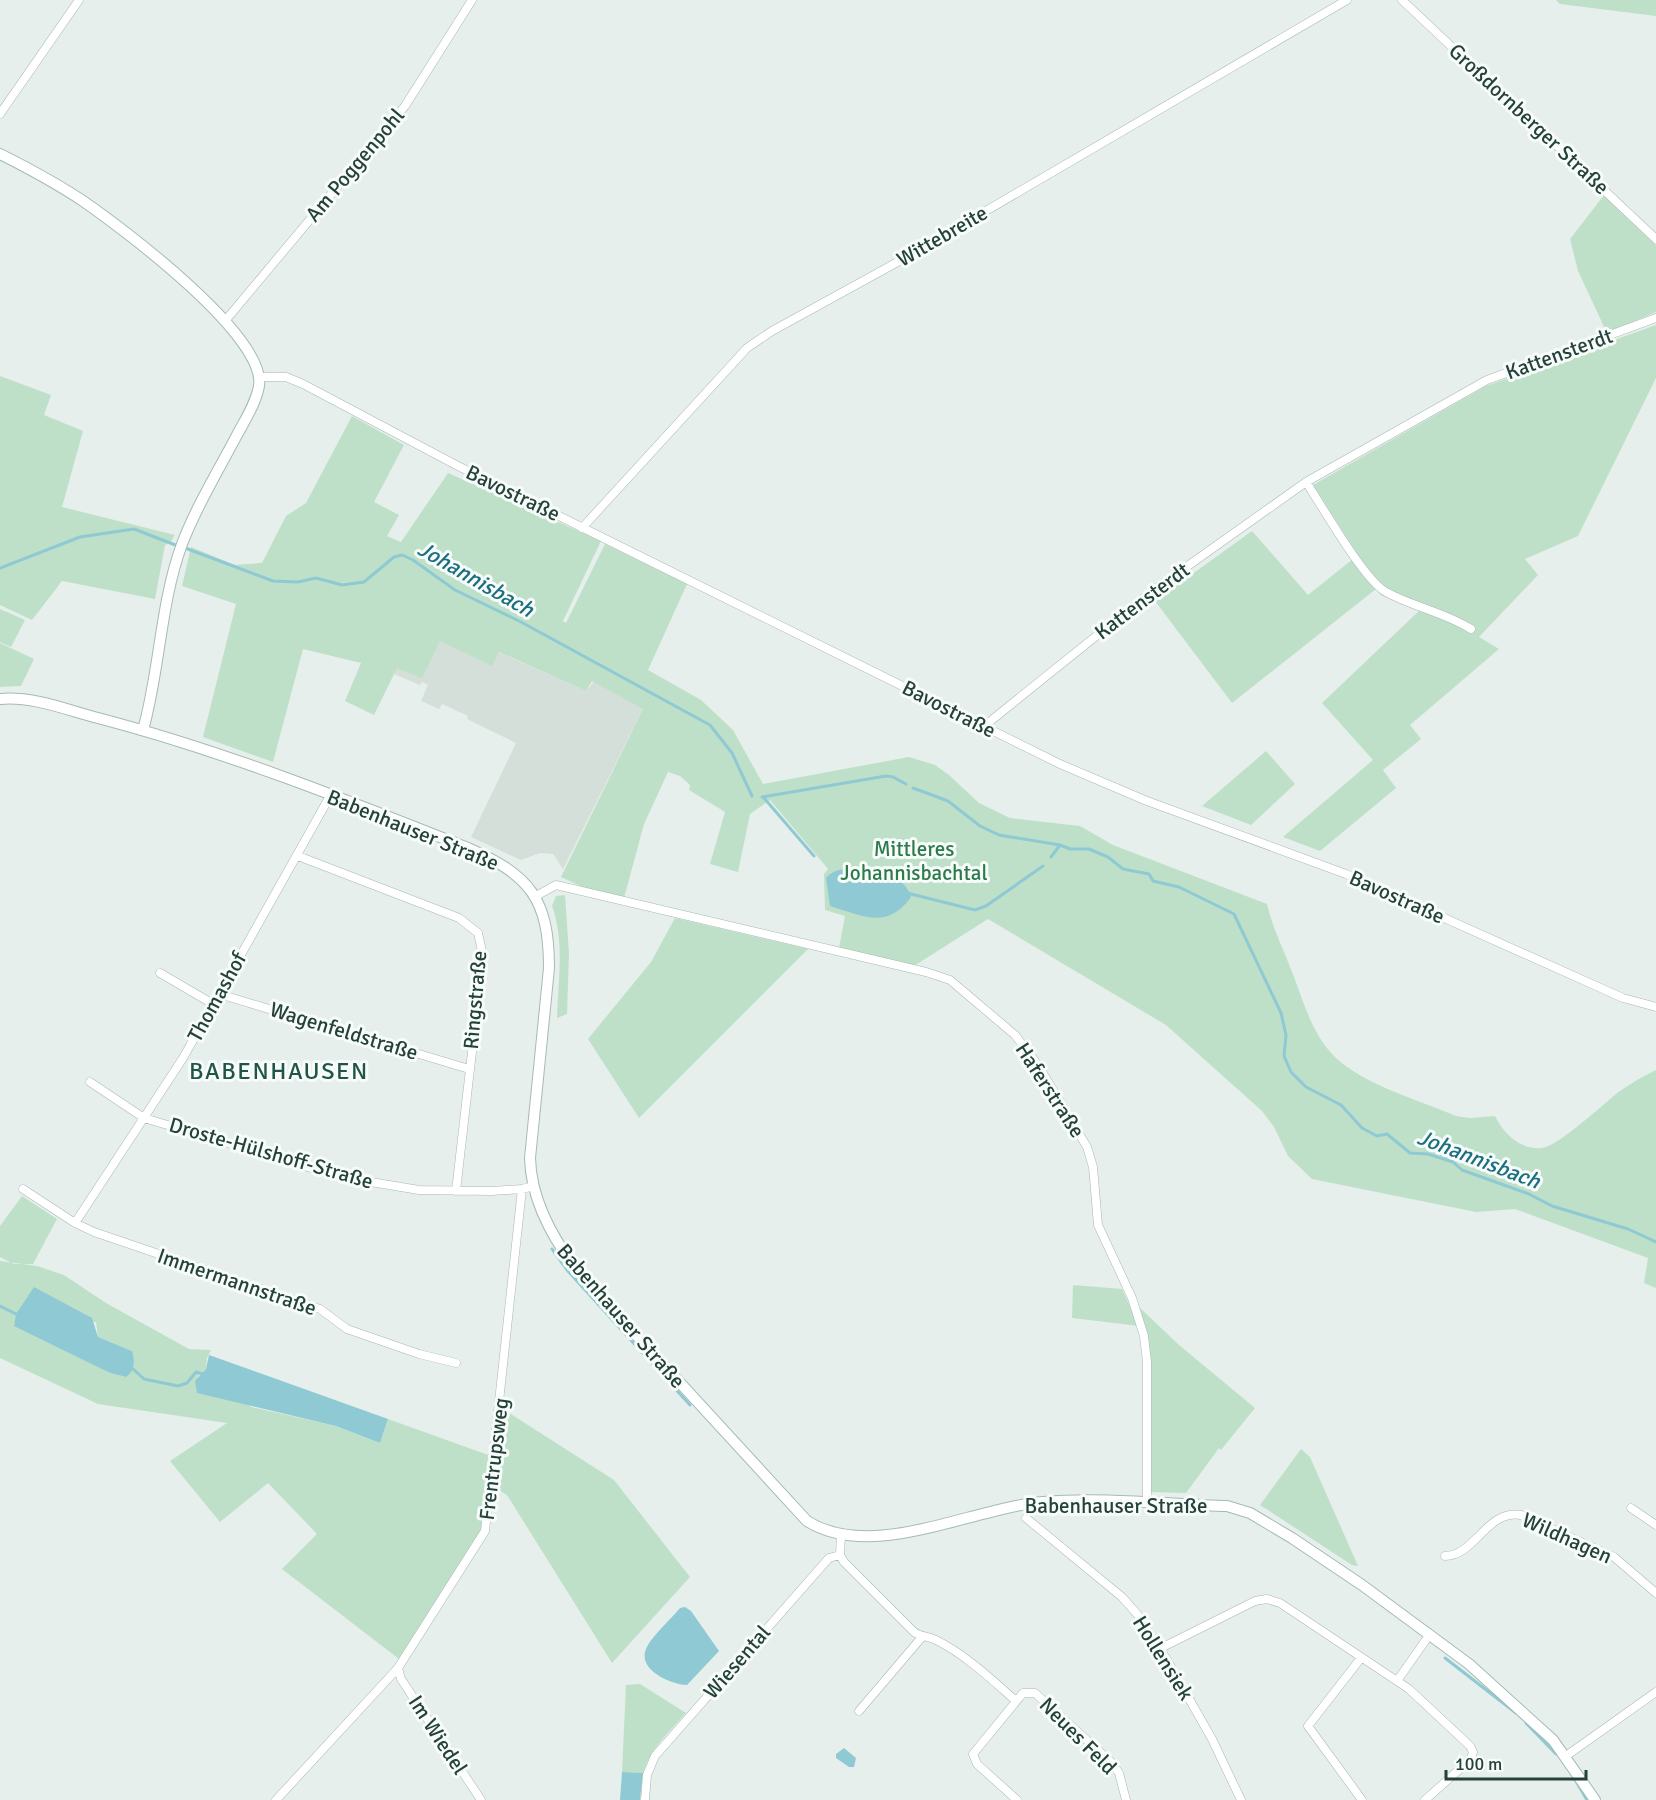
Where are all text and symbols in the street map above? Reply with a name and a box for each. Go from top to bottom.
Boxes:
street label: Großdornberger Straße [1443,38,1615,200]
street label: Am Poggenpohl [300,103,410,227]
street label: Wittebreite [892,200,992,272]
street label: Kattensterdt [1502,323,1616,385]
street label: Bavostraße [462,459,564,527]
water label: Johannisbach [413,535,540,623]
street label: Kattensterdt [1089,557,1195,645]
street label: Bavostraße [898,674,1000,744]
street label: Babenhauser Straße [323,784,503,876]
park label: Mittleres Johannisbachtal [840,836,988,886]
street label: Bavostraße [1345,864,1449,930]
street label: Thomashof [182,947,253,1046]
street label: Ringstraße [458,949,492,1051]
street label: Wagenfeldstraße [267,996,421,1066]
street label: Haferstraße [1010,1037,1090,1143]
district label: BABENHAUSEN [189,1056,369,1086]
street label: Droste-Hülshoff-Straße [166,1111,376,1195]
water label: Johannisbach [1414,1123,1545,1195]
street label: Babenhauser Straße [551,1238,691,1394]
street label: Immermannstraße [154,1243,320,1321]
street label: Frentrupsweg [474,1396,514,1522]
street label: Babenhauser Straße [1025,1493,1207,1519]
street label: Wildhagen [1518,1507,1616,1569]
street label: Hollensiek [1127,1611,1199,1706]
street label: Wiesental [698,1620,776,1704]
street label: Im Wiedel [403,1690,473,1780]
street label: Neues Feld [1034,1692,1122,1780]
scale bar [1446,1743,1586,1781]
text: 100 m [1455,1753,1502,1775]

